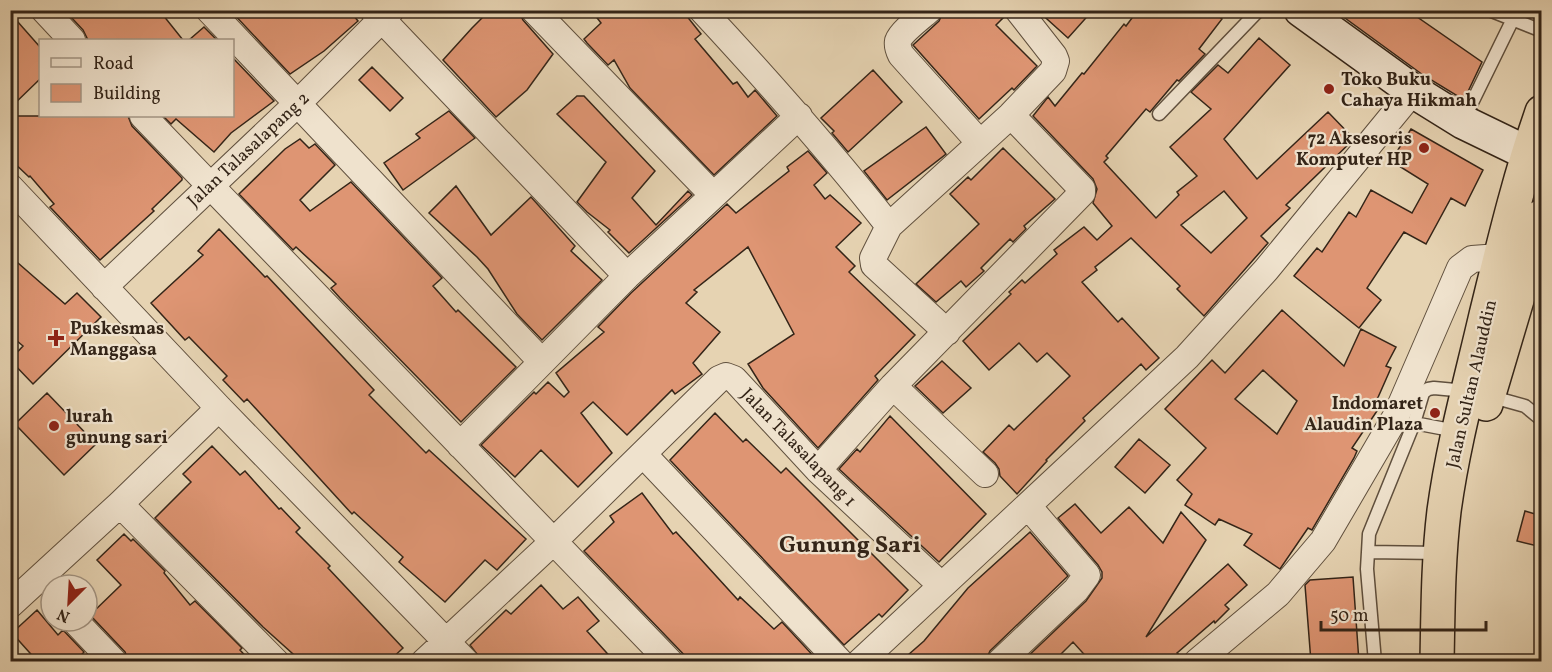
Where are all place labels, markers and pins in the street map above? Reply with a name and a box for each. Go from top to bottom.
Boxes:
place label: Toko Buku Cahaya Hikmah [1341,68,1477,114]
marker: Toko Buku Cahaya Hikmah [1322,82,1336,96]
place label: 72 Aksesoris Komputer HP [1296,127,1412,173]
marker: 72 Aksesoris Komputer HP [1417,141,1431,155]
place label: Puskesmas Manggasa [70,317,164,363]
marker: Puskesmas Manggasa [47,329,65,347]
place label: Indomaret Alaudin Plaza [1304,392,1423,438]
place label: lurah gunung sari [66,405,168,451]
marker: Indomaret Alaudin Plaza [1428,406,1442,420]
marker: lurah gunung sari [47,419,61,433]

